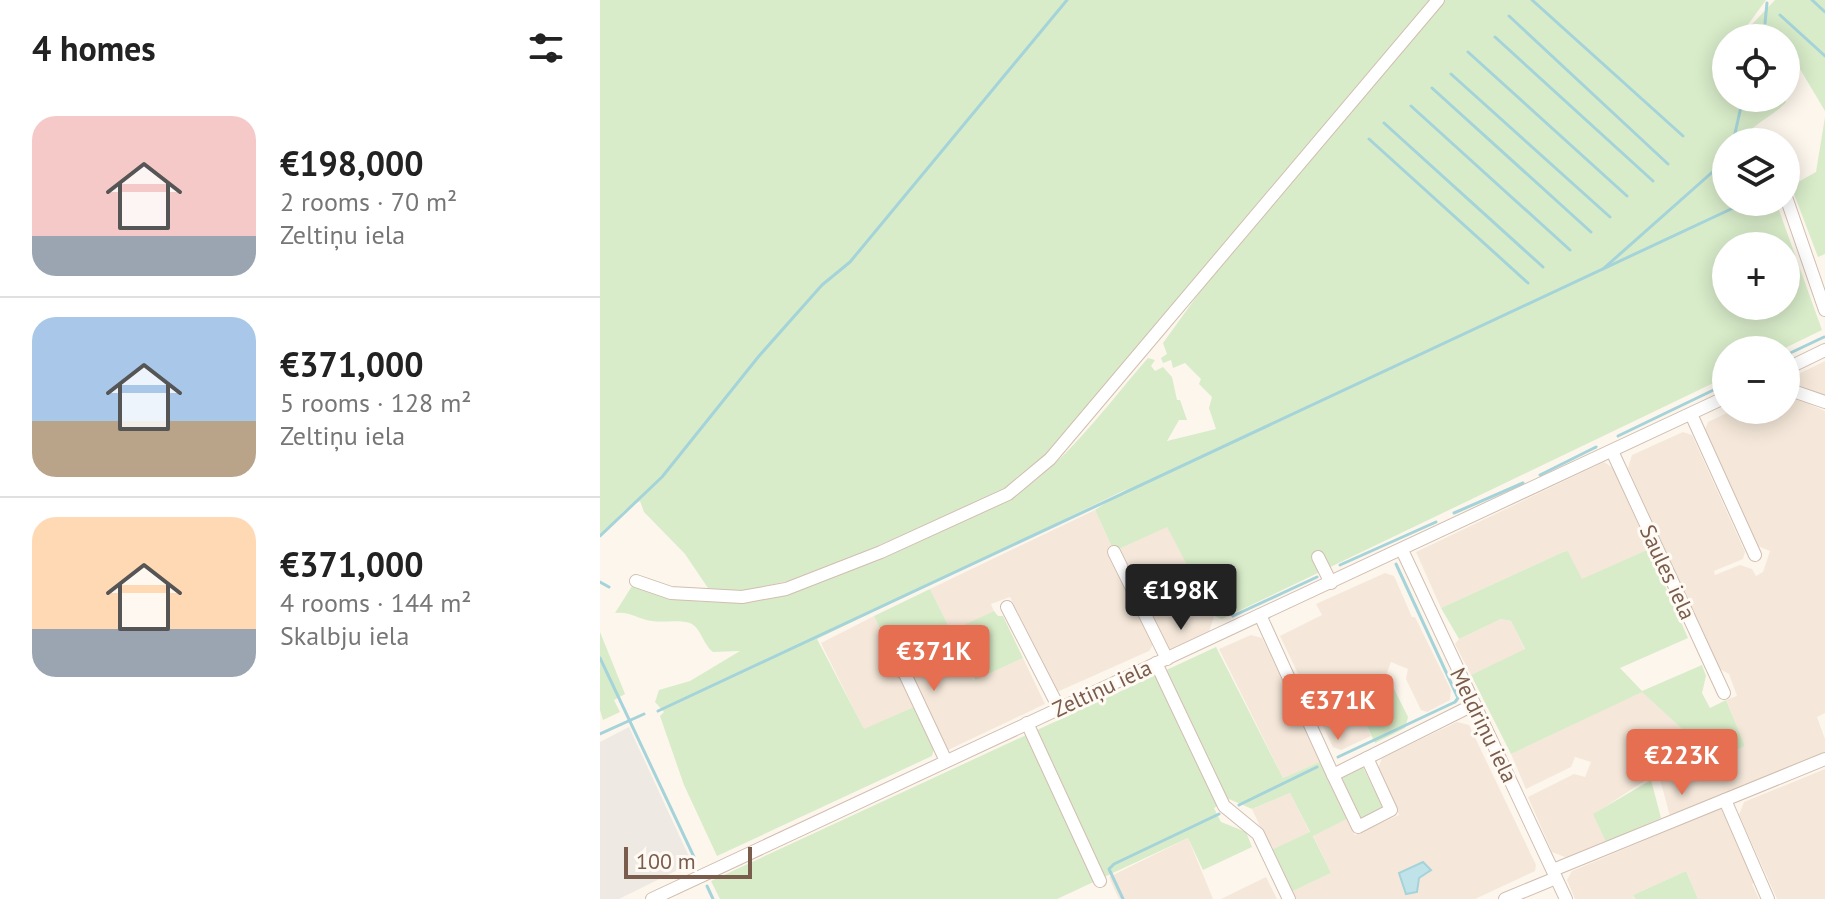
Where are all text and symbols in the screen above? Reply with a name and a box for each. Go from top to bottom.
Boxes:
map controls [1712,24,1800,424]
button: locate [1712,24,1800,112]
text: 4 homes [32,26,156,70]
icon: filters [524,26,568,70]
button: layers [1712,128,1800,216]
text: €198,000 [280,141,424,185]
icon: home [96,148,192,244]
text: 2 rooms · 70 m² [280,185,457,218]
text: Zeltiņu iela [280,218,405,251]
button: + [1712,232,1800,320]
button: − [1712,336,1800,424]
text: €371,000 [280,342,424,386]
icon: home [96,349,192,445]
text: 5 rooms · 128 m² [280,386,472,419]
text: Zeltiņu iela [280,419,405,452]
street label: Saules iela [1634,520,1702,624]
text: €371,000 [280,542,424,586]
icon: home [96,549,192,645]
pin: €198K [1125,564,1237,632]
text: €198K [1143,573,1219,606]
text: 4 rooms · 144 m² [280,586,472,619]
text: Skalbju iela [280,619,409,652]
pin: €371K [878,625,990,693]
text: €371K [896,634,972,667]
street label: Zeltiņu iela [1048,653,1156,723]
street label: Meldriņu iela [1444,663,1524,787]
pin: €371K [1282,674,1394,742]
text: €371K [1300,683,1376,716]
pin: €223K [1626,729,1738,797]
text: €223K [1644,738,1720,771]
scale bar [624,843,752,879]
text: 100 m [636,847,696,875]

